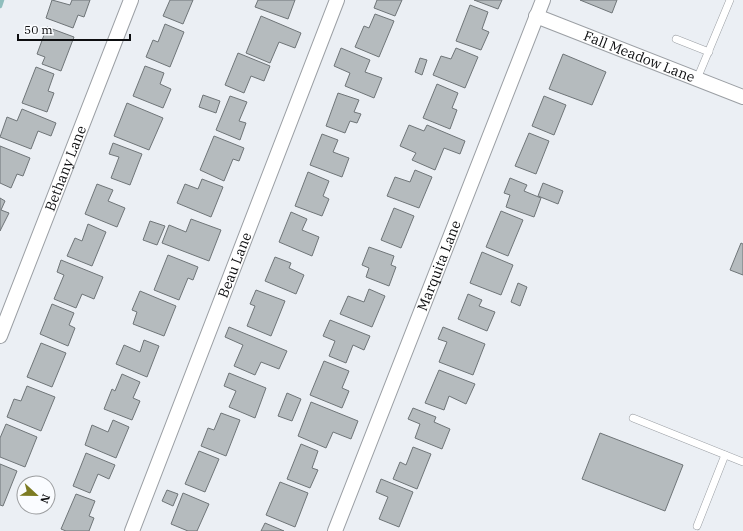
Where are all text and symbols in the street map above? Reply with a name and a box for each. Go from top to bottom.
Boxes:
scale bar [18,16,130,42]
text: 50 m [24,22,53,37]
street label: Fall Meadow Lane [581,27,698,86]
street label: Bethany Lane [41,123,90,214]
street label: Marquita Lane [413,218,465,314]
street label: Beau Lane [214,230,255,301]
north arrow [16,475,56,515]
text: N [37,492,53,506]

